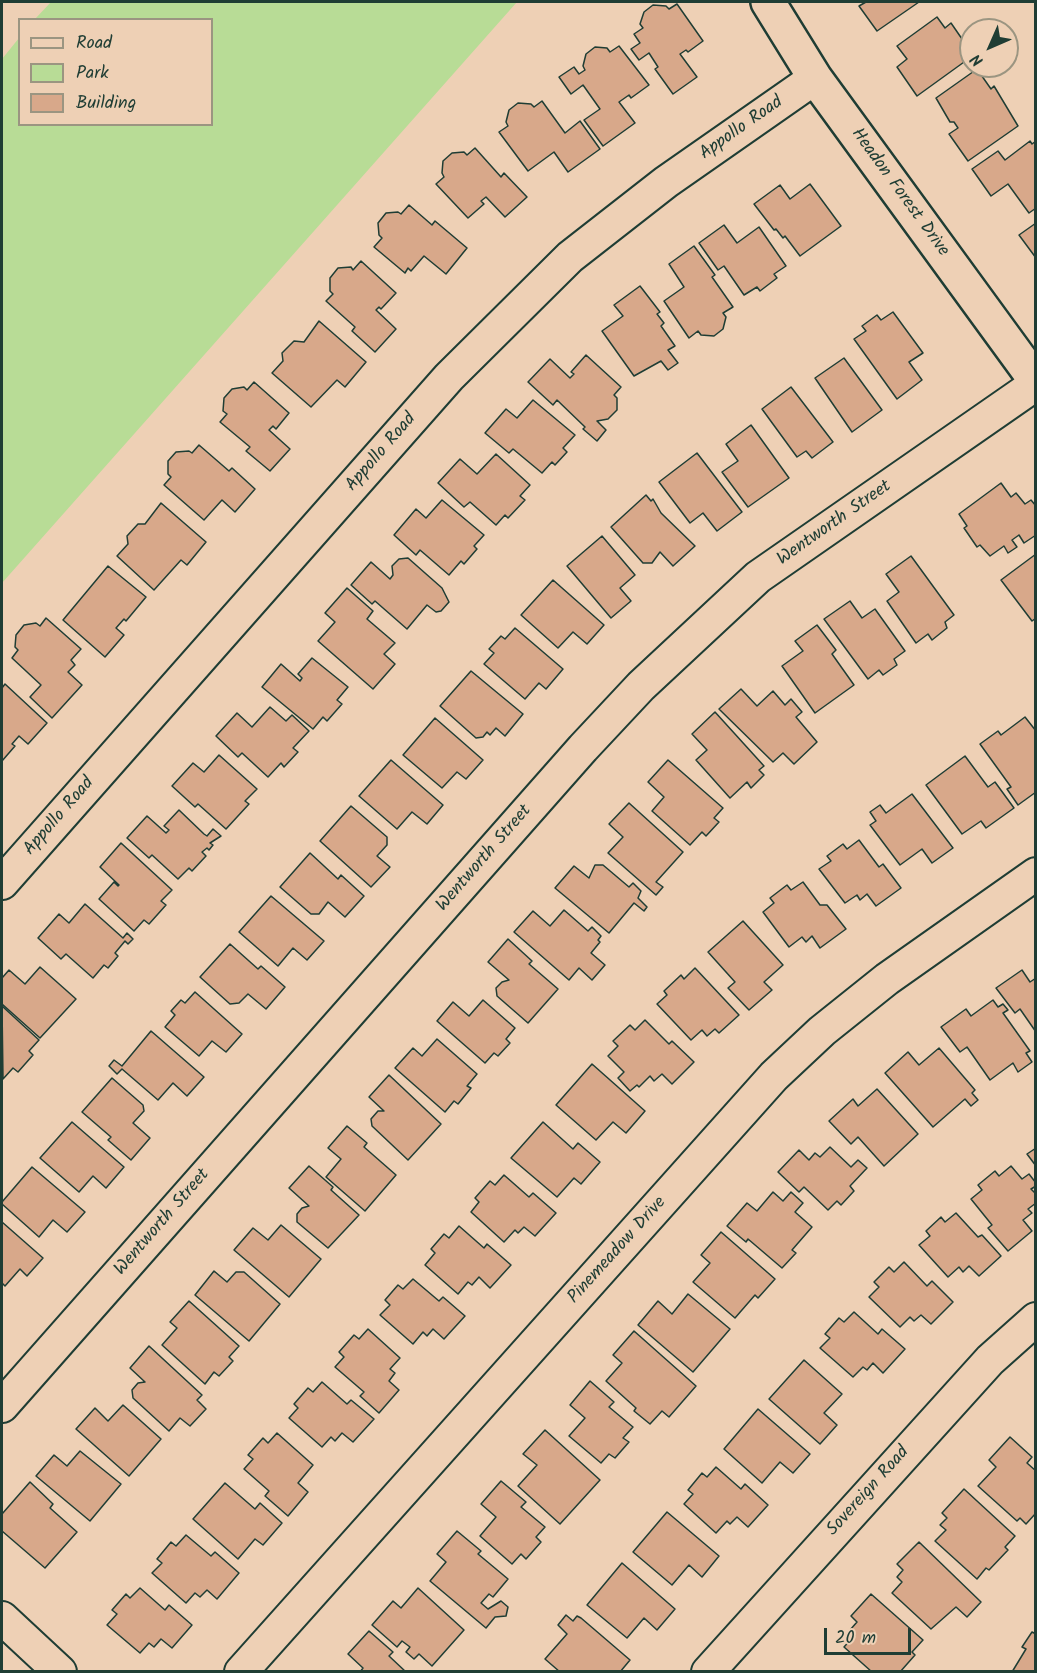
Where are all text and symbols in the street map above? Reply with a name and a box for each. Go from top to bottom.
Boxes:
legend [18,18,213,126]
north arrow [959,18,1019,78]
text: Road [76,29,112,58]
text: N [965,47,990,72]
text: Park [76,59,109,88]
text: Building [76,89,136,118]
street label: Appollo Road [696,92,788,166]
street label: Headon Forest Drive [845,125,953,261]
street label: Appollo Road [342,409,422,497]
street label: Wentworth Street [774,477,896,571]
street label: Appollo Road [20,773,100,861]
street label: Wentworth Street [433,801,537,917]
street label: Wentworth Street [111,1165,215,1281]
street label: Pinemeadow Drive [564,1193,672,1309]
street label: Sovereign Road [823,1443,915,1541]
scale bar [827,1616,914,1654]
text: 20 m [835,1624,876,1653]

